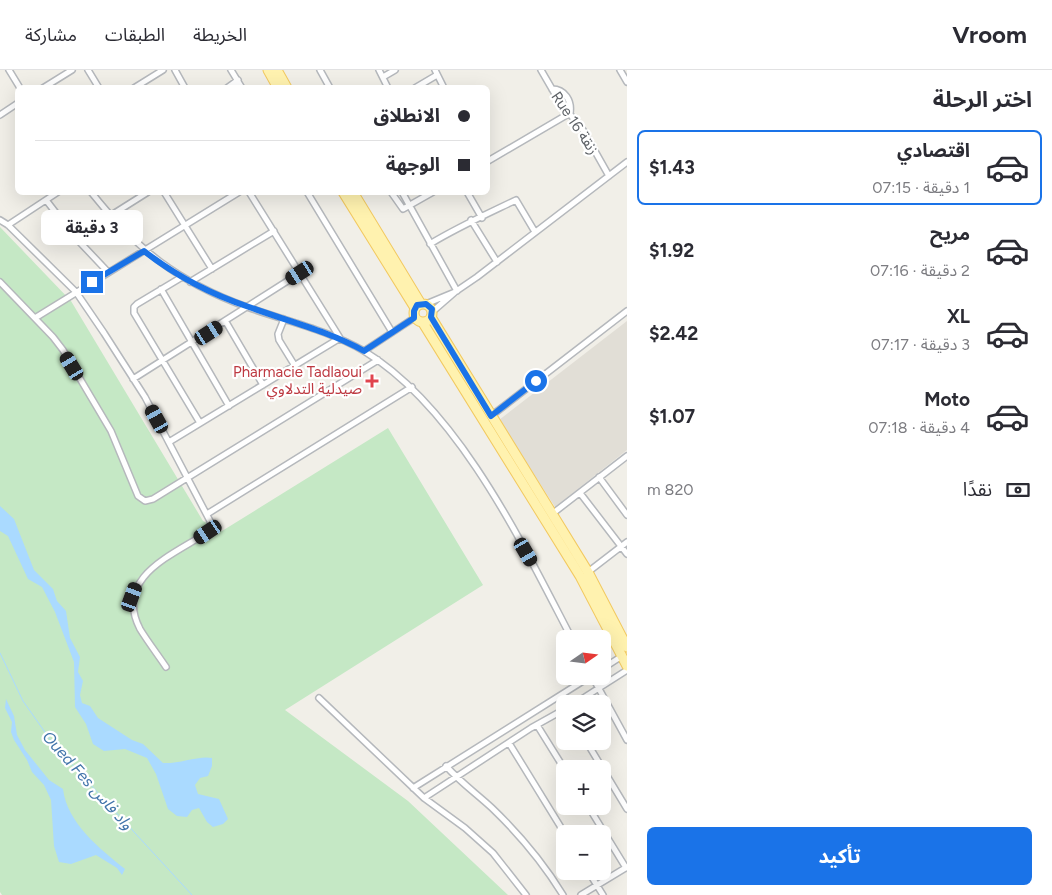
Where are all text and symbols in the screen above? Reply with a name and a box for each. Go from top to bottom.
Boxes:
text: Vroom [952,20,1027,49]
text: مشاركة [25,24,77,46]
text: الطبقات [105,24,165,46]
text: الخريطة [193,24,247,46]
text: اختر الرحلة [933,86,1032,113]
street label: Rue 16 زنقة [547,88,603,158]
text: الانطلاق [374,104,440,127]
text: اقتصادي [897,139,970,162]
icon: car [985,145,1030,190]
text: الوجهة [386,153,440,176]
text: $1.43 [649,156,695,179]
text: 1 دقيقة · 07:15 [872,178,970,197]
callout: 3 دقيقة [41,210,143,244]
text: 3 دقيقة [66,218,118,237]
text: مريح [930,222,970,245]
icon: car [985,228,1030,273]
text: $1.92 [649,239,694,262]
car [283,259,316,287]
text: 2 دقيقة · 07:16 [870,261,970,280]
route end [81,271,103,293]
text: XL [947,305,970,328]
icon: car [985,311,1030,356]
car [192,319,225,347]
text: $2.42 [649,322,698,345]
text: 3 دقيقة · 07:17 [871,335,970,354]
car [57,349,86,383]
place label: Pharmacie Tadlaoui صيدلية التدلاوي [233,363,362,400]
route start [525,370,547,392]
marker: Pharmacie Tadlaoui صيدلية التدلاوي [366,375,378,387]
text: Moto [924,388,970,411]
icon: car [985,394,1030,439]
car [143,402,170,436]
text: $1.07 [649,405,695,428]
text: 4 دقيقة · 07:18 [868,418,970,437]
icon: cash [1004,476,1032,504]
text: نقدًا [963,478,992,501]
text: 820 m [647,480,694,499]
car [191,517,224,547]
car [512,535,539,569]
car [119,580,144,614]
north arrow [556,630,611,685]
map controls [556,630,611,880]
button: layers [556,695,611,750]
water label: Oued Fes واد فاس [38,727,137,833]
button: + [556,760,611,815]
button: − [556,825,611,880]
button: تأكيد [647,827,1032,885]

